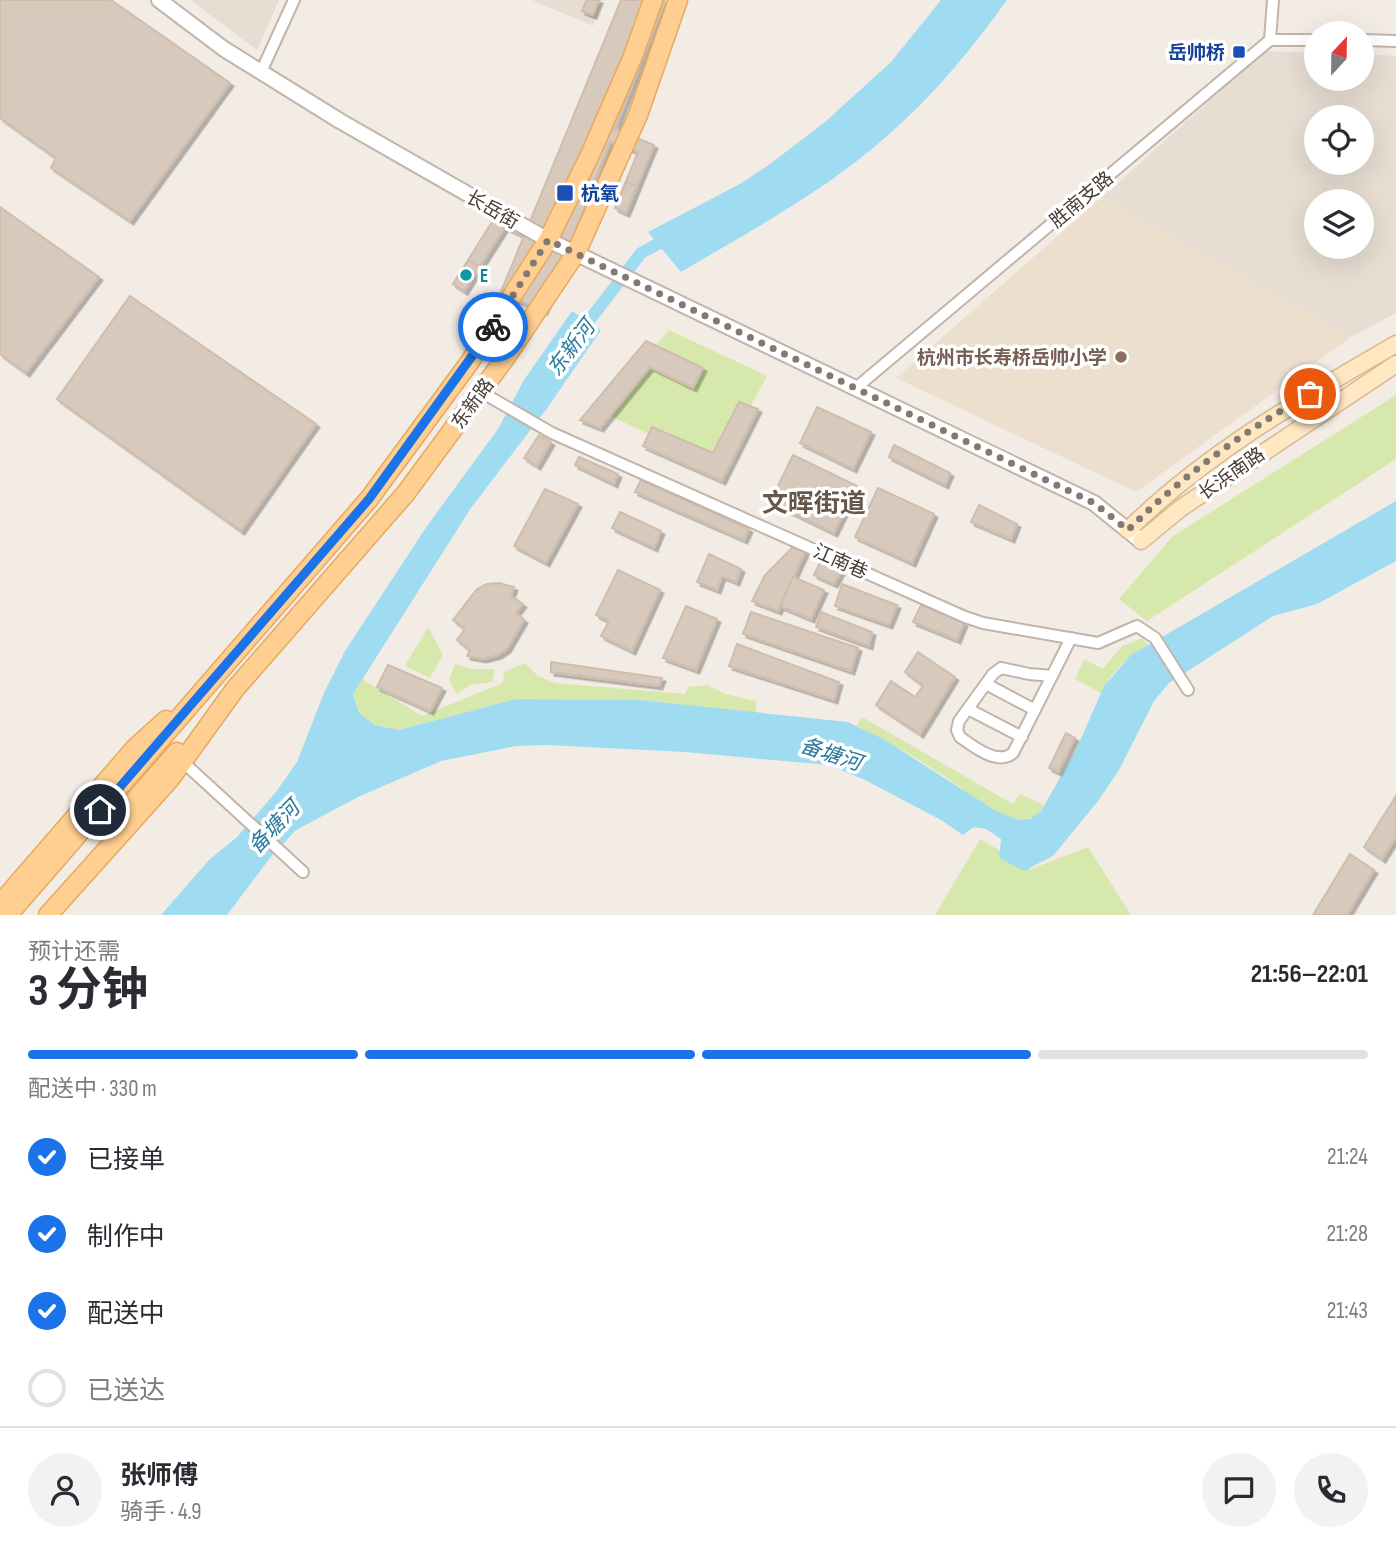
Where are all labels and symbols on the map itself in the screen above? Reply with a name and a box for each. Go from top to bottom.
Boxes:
north arrow [1304,21,1374,91]
place label: 岳帅桥 [1168,42,1225,65]
marker: 岳帅桥 [1231,44,1247,60]
street label: 胜南支路 [1045,167,1118,233]
marker: 杭氧 [555,183,575,203]
place label: 杭氧 [581,183,619,206]
street label: 长岳街 [462,186,523,235]
place label: E [480,265,488,288]
marker: E [458,267,474,283]
courier [458,292,528,362]
water label: 东新河 [542,312,603,381]
place label: 杭州市长寿桥岳帅小学 [917,347,1107,370]
marker: 杭州市长寿桥岳帅小学 [1113,349,1129,365]
pin [1280,364,1340,424]
street label: 东新路 [447,374,499,434]
street label: 长浜南路 [1194,443,1270,505]
district label: 文晖街道 [762,489,866,520]
street label: 江南巷 [810,540,871,584]
water label: 备塘河 [797,733,868,777]
pin [70,780,130,840]
water label: 备塘河 [243,793,308,859]

